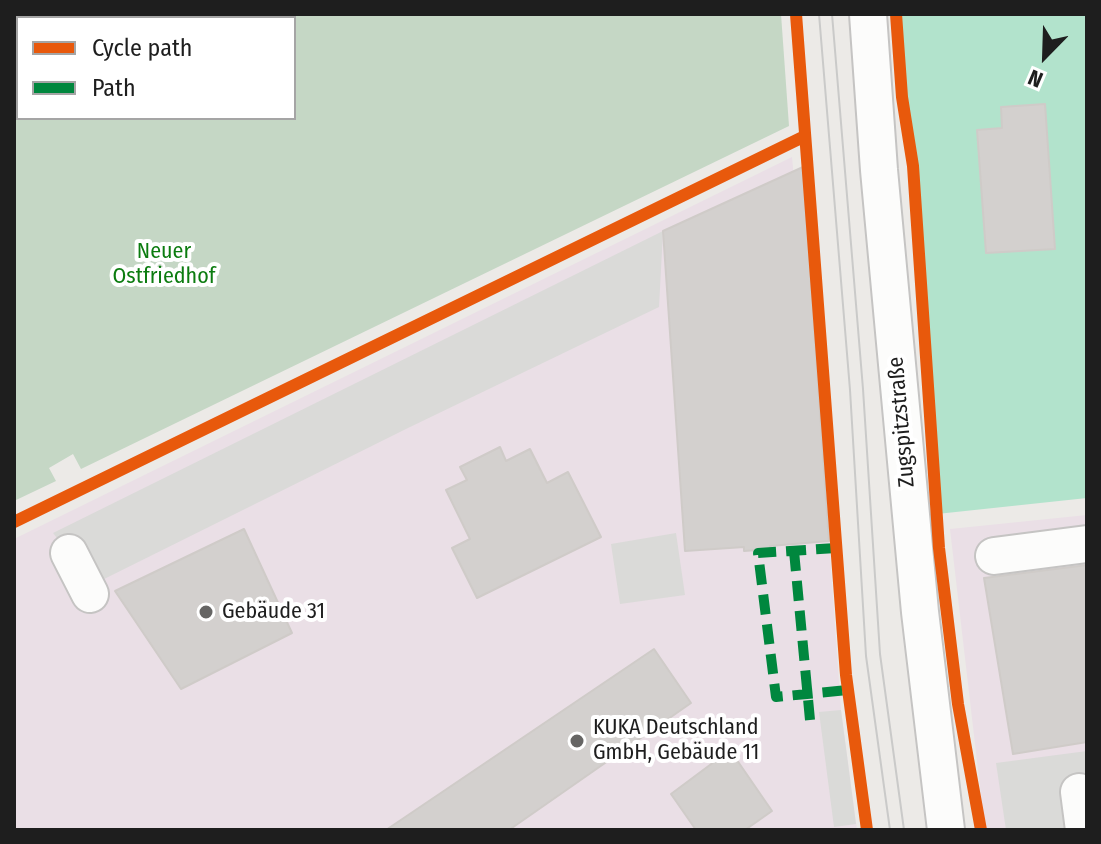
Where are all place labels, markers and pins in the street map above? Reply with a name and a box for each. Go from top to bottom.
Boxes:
place label: Gebäude 31 [222,599,325,625]
marker: Gebäude 31 [197,603,215,621]
place label: KUKA Deutschland GmbH, Gebäude 11 [593,715,759,766]
marker: KUKA Deutschland GmbH, Gebäude 11 [568,732,586,750]

